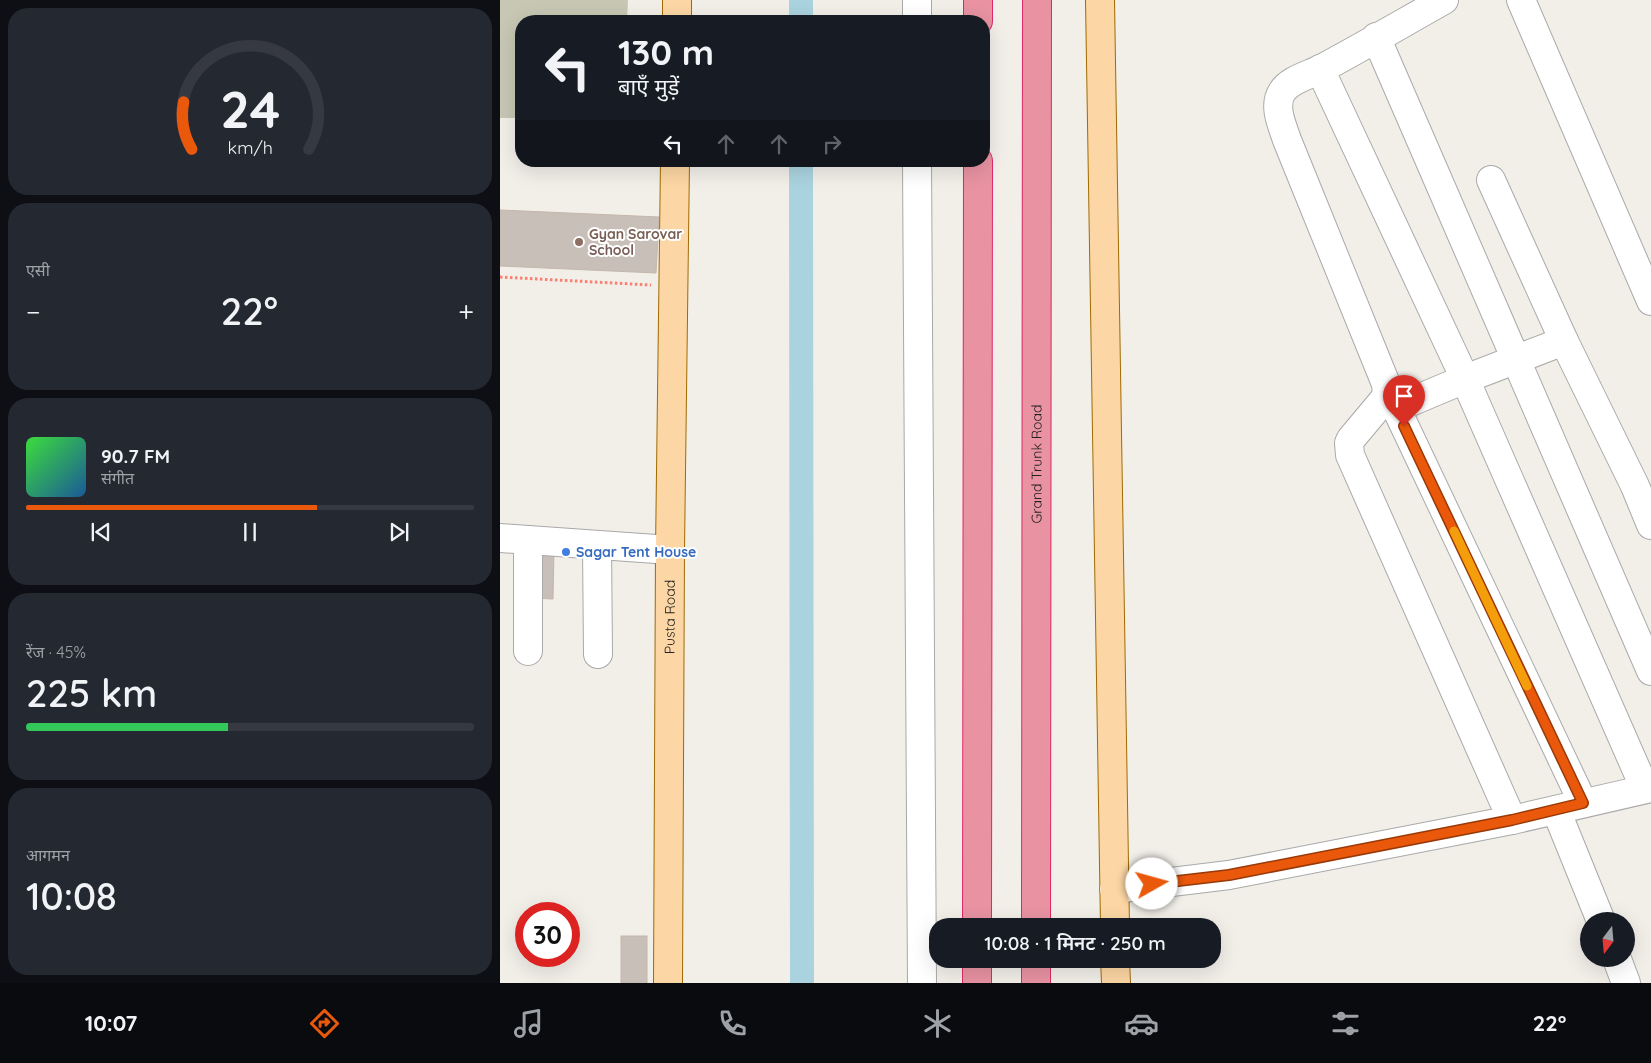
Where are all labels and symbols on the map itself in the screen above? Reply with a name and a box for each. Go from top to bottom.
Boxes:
place label: Gyan Sarovar School [589,225,682,259]
marker: Gyan Sarovar School [573,236,585,248]
pin [1383,375,1425,426]
street label: Grand Trunk Road [1027,404,1046,524]
place label: Sagar Tent House [576,543,696,561]
marker: Sagar Tent House [560,546,572,558]
street label: Pusta Road [661,580,679,654]
position arrow [1125,857,1177,909]
speed limit sign: 30 [515,902,580,967]
north arrow [1580,912,1635,968]

